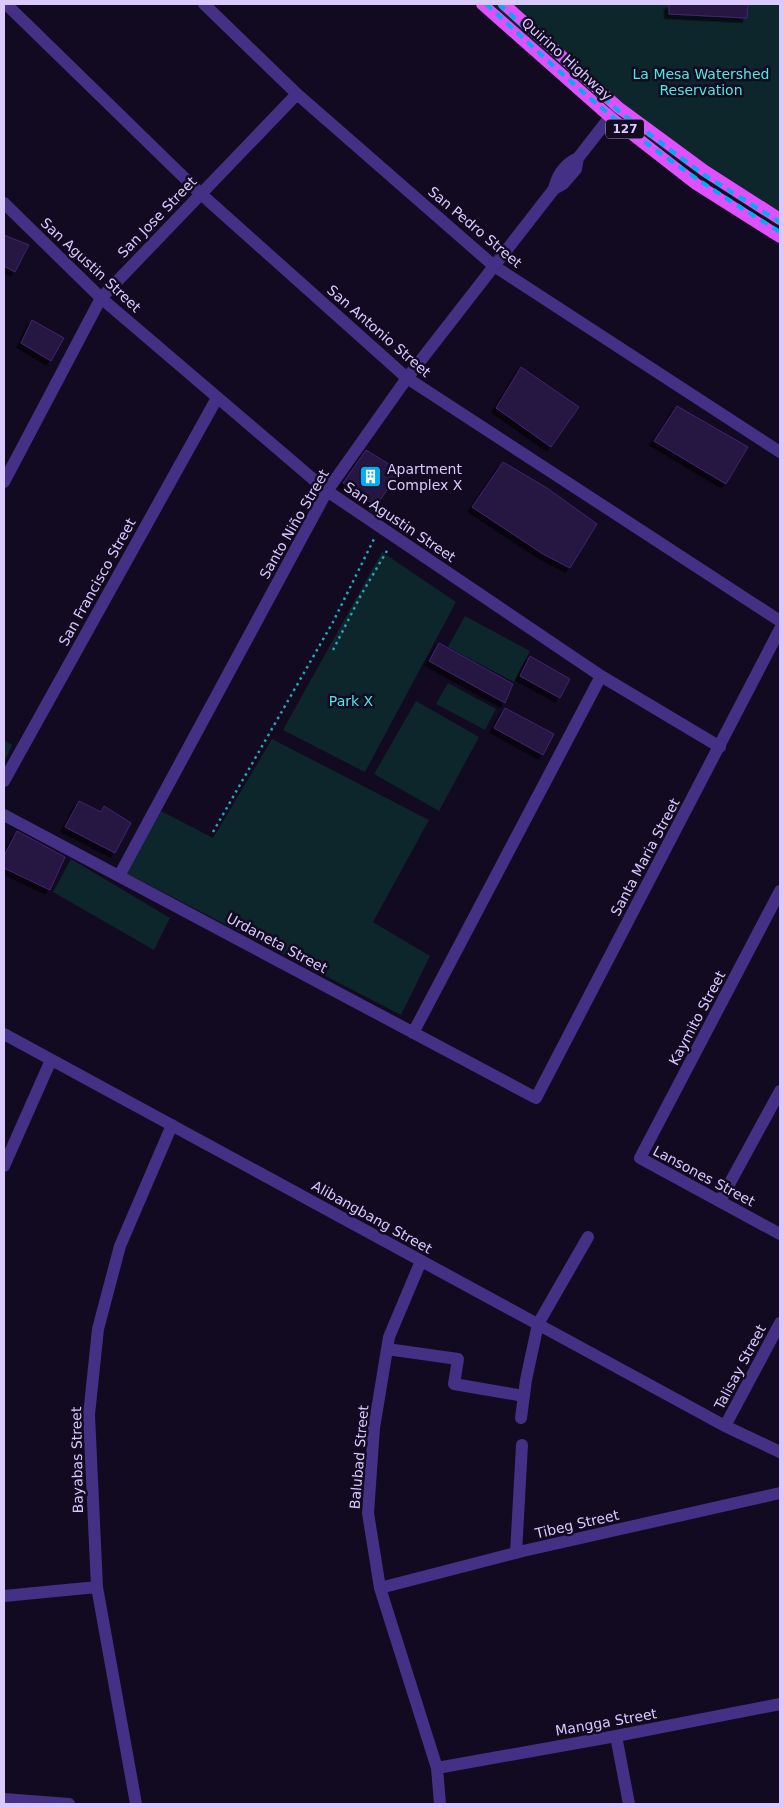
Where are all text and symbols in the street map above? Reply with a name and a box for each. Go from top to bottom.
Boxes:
street label: Quirino Highway [519,14,615,104]
park label: La Mesa Watershed Reservation [633,66,769,98]
road number: 127 [606,120,644,138]
street label: San Jose Street [114,173,200,261]
street label: San Pedro Street [425,183,525,271]
street label: San Agustin Street [38,215,145,316]
street label: San Antonio Street [324,282,434,381]
place label: Apartment Complex X [387,461,463,493]
building icon: Apartment Complex X [359,465,383,489]
street label: Santo Niño Street [256,466,332,582]
street label: San Agustin Street [341,479,459,565]
street label: San Francisco Street [55,515,139,648]
park label: Park X [329,693,374,709]
street label: Santa Maria Street [607,795,683,918]
street label: Urdaneta Street [224,910,331,977]
street label: Kaymito Street [665,968,729,1068]
street label: Lansones Street [650,1142,758,1210]
street label: Alibangbang Street [309,1177,435,1257]
street label: Talisay Street [710,1321,769,1413]
street label: Balubad Street [346,1404,372,1510]
street label: Bayabas Street [68,1406,86,1514]
street label: Tibeg Street [533,1506,621,1542]
street label: Mangga Street [554,1705,659,1739]

